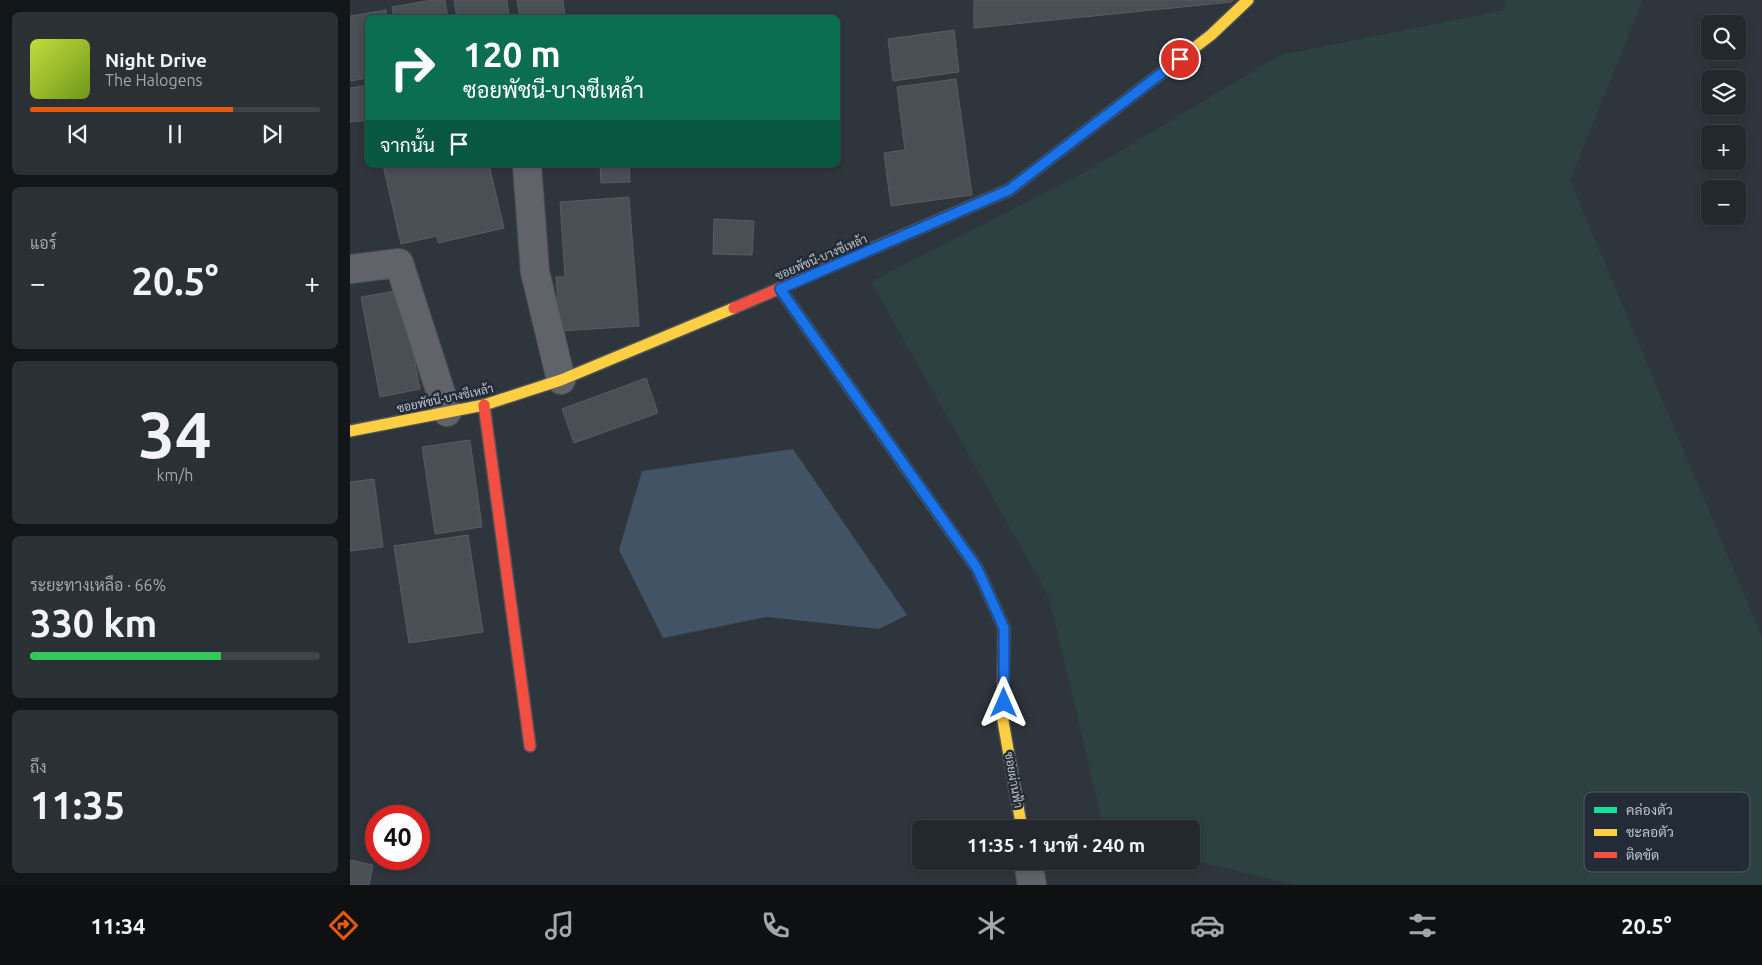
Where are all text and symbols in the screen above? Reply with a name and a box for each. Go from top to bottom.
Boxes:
map controls [1701,15,1746,225]
button: search [1701,15,1746,60]
text: 120 m [463,34,561,74]
icon: right [380,35,445,100]
pin [1159,38,1201,80]
icon: arrive [1166,45,1194,73]
text: Night Drive [105,49,207,71]
button: layers [1701,70,1746,115]
text: The Halogens [105,71,203,89]
text: ซอยพัชนี-บางชีเหล้า [463,77,644,102]
icon: previous [64,120,92,148]
icon: pause [161,120,189,148]
icon: next [258,120,286,148]
button: + [1701,125,1746,170]
icon: arrive [445,130,473,158]
text: จากนั้น [380,134,435,156]
button: − [1701,180,1746,225]
street label: ซอยพัชนี-บางชีเหล้า [773,231,869,282]
text: แอร์ [30,234,56,252]
text: 20.5° [131,260,219,302]
text: − [30,267,46,298]
text: + [304,267,320,298]
street label: ซอยพัชนี-บางชีเหล้า [395,380,495,415]
text: 34 [138,397,212,470]
text: km/h [157,466,193,484]
text: ระยะทางเหลือ · 66% [30,576,166,594]
text: 330 km [30,602,157,644]
position arrow [977,676,1029,728]
street label: ซอยผ่านฟ้า [1003,751,1025,809]
text: ถึง [30,758,47,776]
text: 11:35 [30,784,125,826]
legend [1584,792,1750,872]
text: คล่องตัว [1626,802,1673,818]
speed limit sign: 40 [365,805,430,870]
text: ชะลอตัว [1626,824,1674,840]
text: 11:35 · 1 นาที · 240 m [967,834,1145,856]
text: ติดขัด [1626,847,1659,863]
icon: directions [326,908,361,943]
icon: music [542,908,577,943]
icon: phone [758,908,793,943]
icon: climate [974,908,1009,943]
icon: car [1190,908,1225,943]
icon: filters [1405,908,1440,943]
text: 11:34 [90,913,145,938]
text: 20.5° [1621,913,1672,938]

